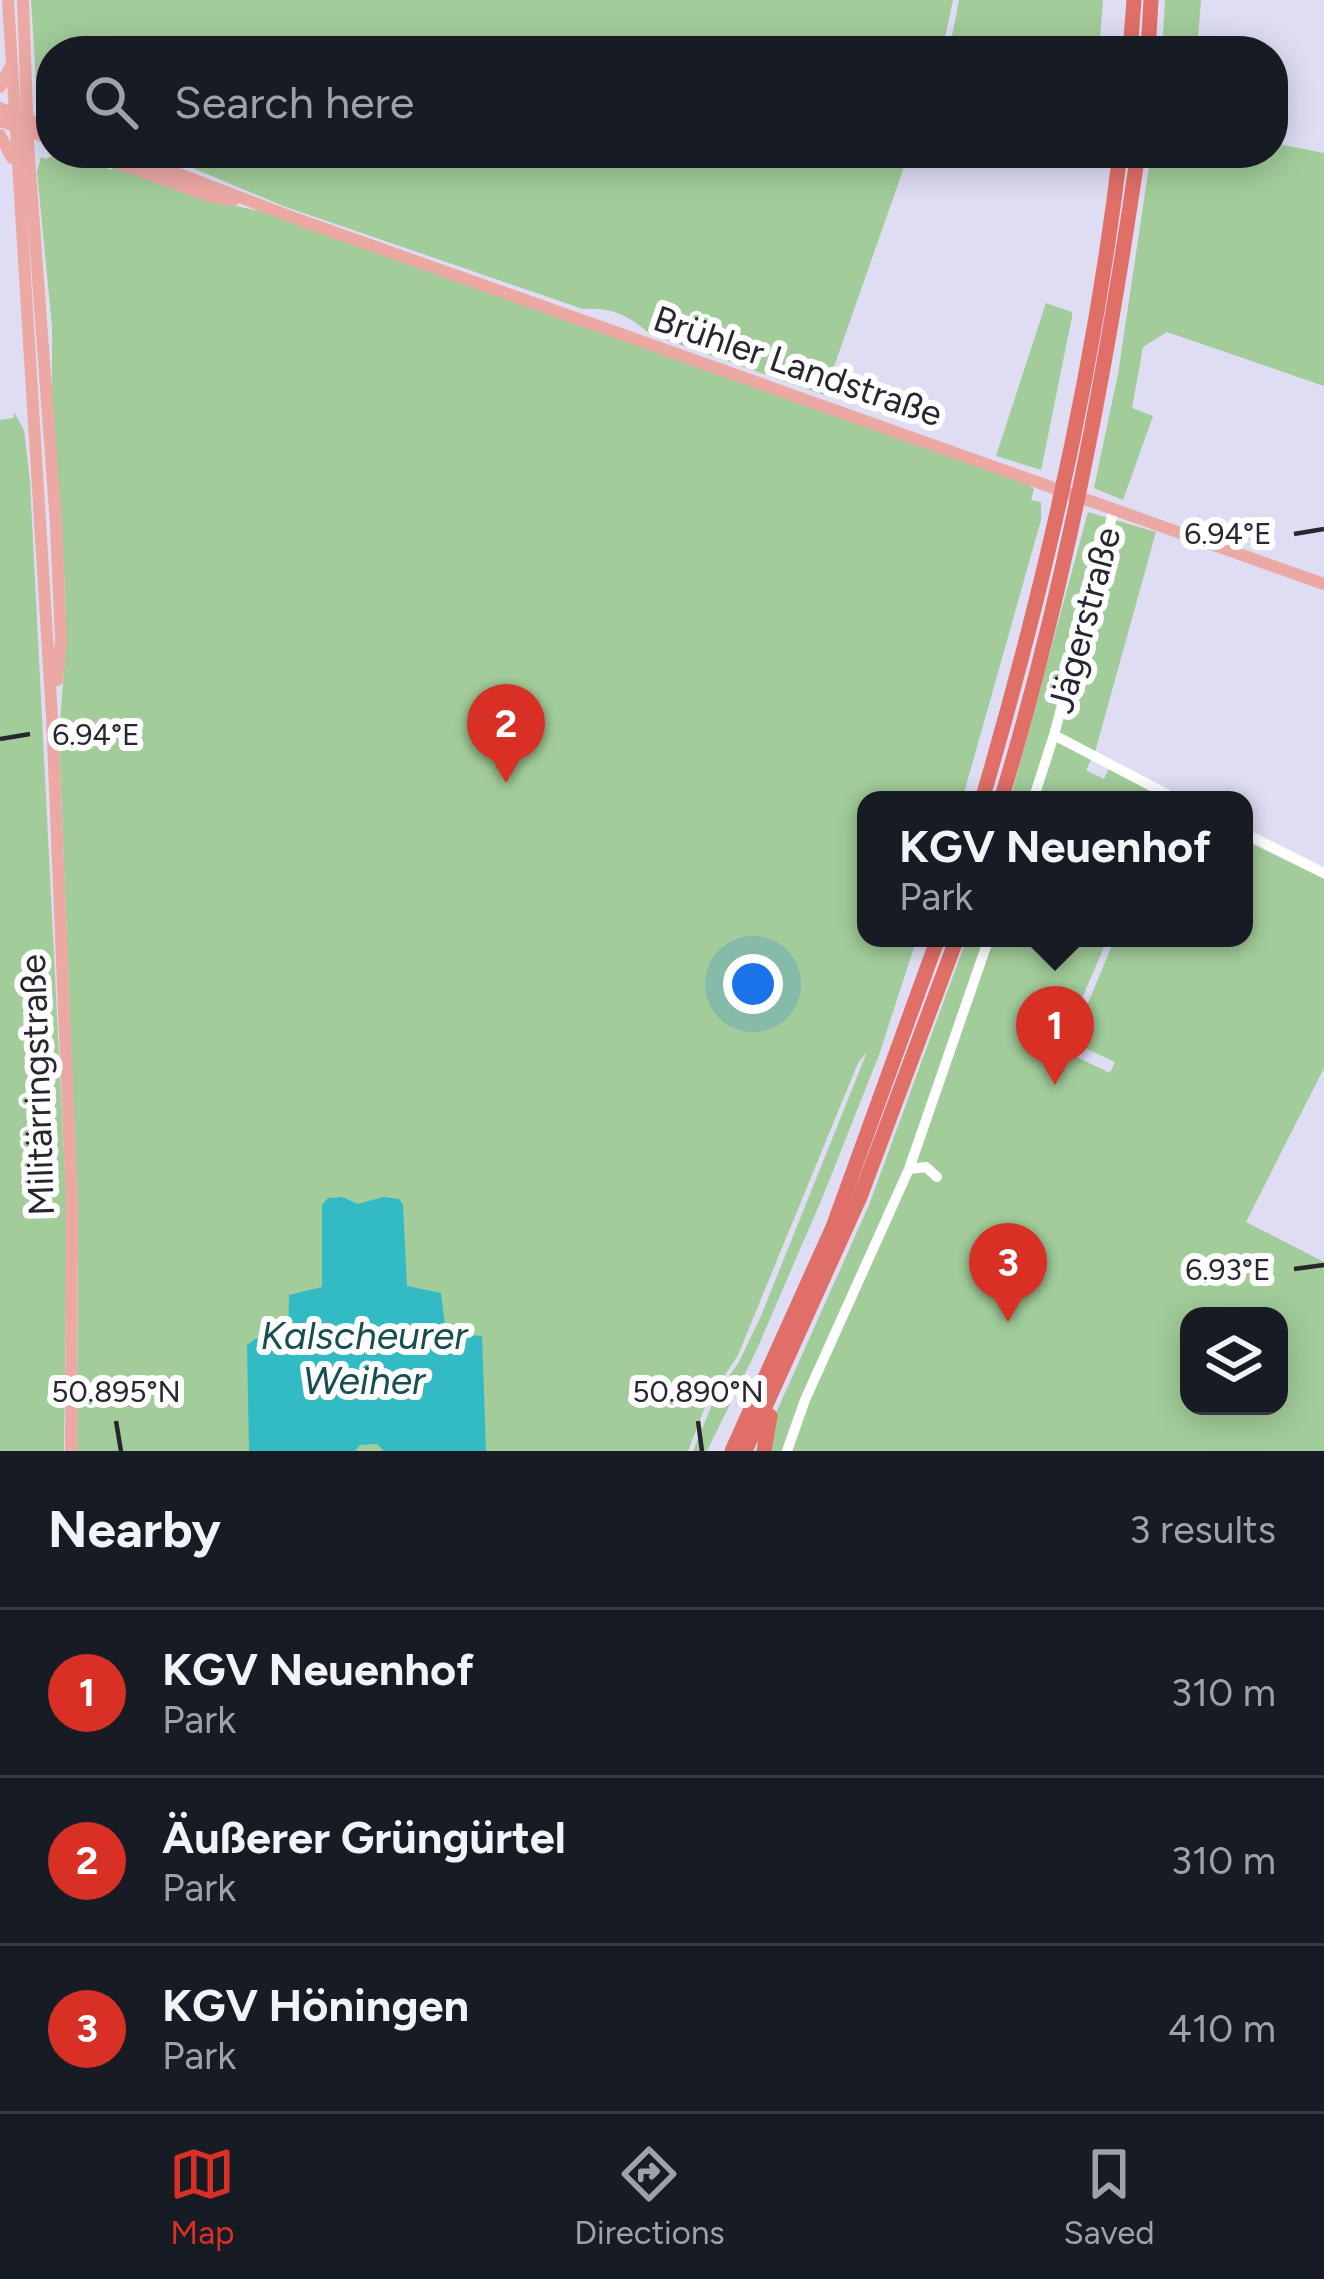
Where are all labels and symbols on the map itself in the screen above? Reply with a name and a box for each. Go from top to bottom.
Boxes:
street label: Brühler Landstraße [648,296,948,436]
text: 6.94°E [1184,515,1272,552]
street label: Jägerstraße [1039,522,1129,718]
pin: 2 [467,684,545,783]
text: 6.94°E [52,716,140,753]
street label: Militärringstraße [11,953,63,1217]
your location [723,954,783,1014]
pin: 1 [1016,986,1094,1085]
pin: 3 [969,1223,1047,1322]
text: 6.93°E [1185,1251,1271,1288]
water label: Kalscheurer Weiher [260,1312,469,1404]
text: 50.895°N [51,1373,181,1410]
text: 50.890°N [632,1373,764,1410]

